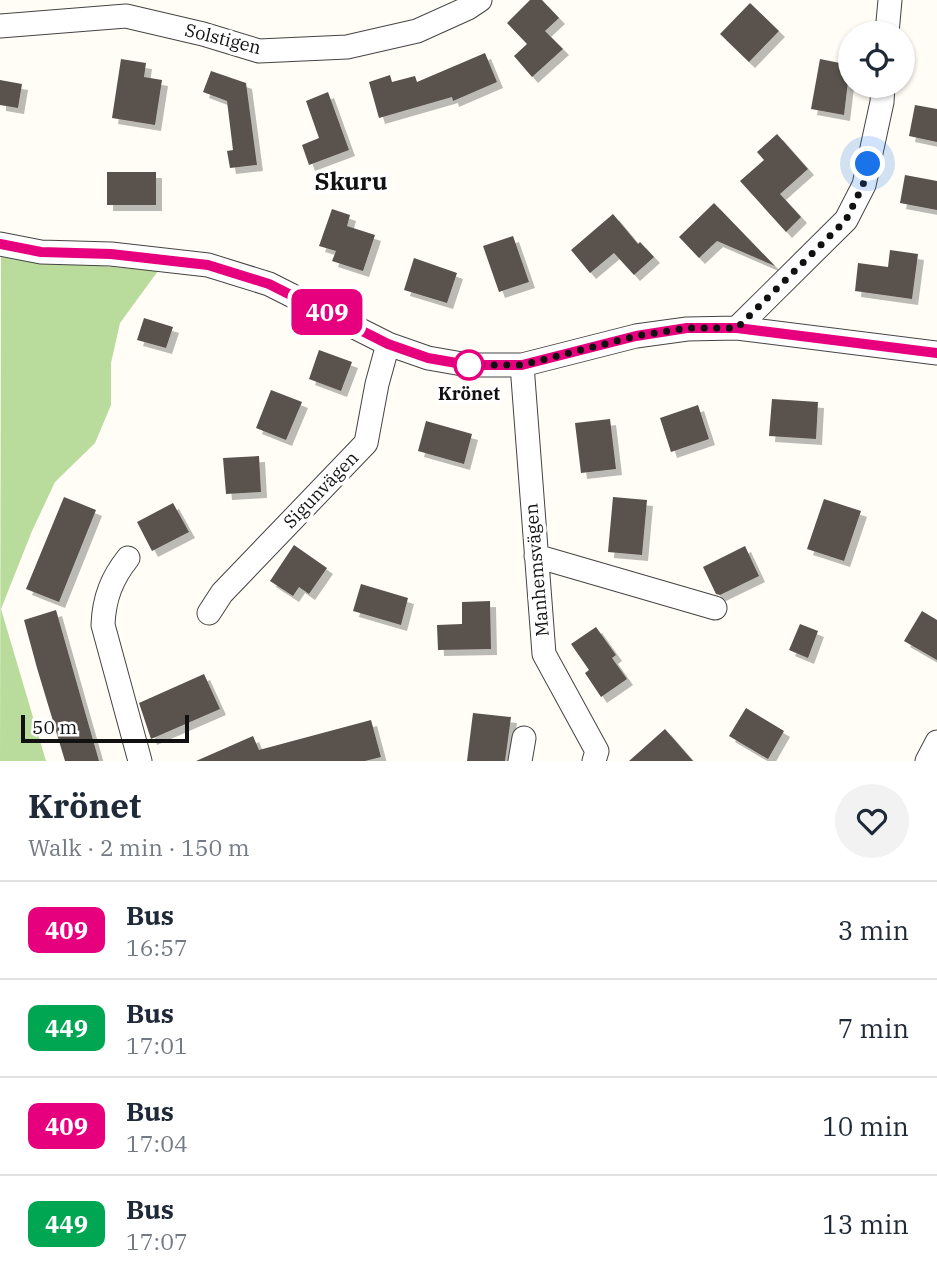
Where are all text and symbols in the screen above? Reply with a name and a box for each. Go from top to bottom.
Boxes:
street label: Solstigen [183,18,264,59]
map controls [838,21,915,98]
button: locate [838,21,915,98]
your location [850,146,885,181]
district label: Skuru [315,165,387,197]
line badge: 409 [287,289,367,335]
text: 409 [305,296,349,328]
marker: Krönet [454,350,484,380]
place label: Krönet [438,382,500,405]
street label: Sigunvägen [278,446,363,533]
street label: Manhemsvägen [519,502,554,638]
scale bar [21,712,189,744]
text: 50 m [32,715,77,739]
text: Krönet [28,784,141,827]
button: heart [835,784,909,858]
text: Walk · 2 min · 150 m [28,832,250,862]
text: Bus [126,898,174,932]
text: 3 min [838,913,909,947]
text: 409 [45,914,88,946]
text: 16:57 [126,932,188,962]
text: Bus [126,996,174,1030]
text: 7 min [838,1011,909,1045]
text: 449 [45,1012,88,1044]
text: 17:01 [126,1030,188,1060]
text: Bus [126,1094,174,1128]
text: 10 min [822,1109,909,1143]
text: 409 [45,1110,88,1142]
text: 17:04 [126,1128,188,1158]
text: Bus [126,1192,174,1226]
text: 13 min [822,1207,909,1241]
text: 449 [45,1208,88,1240]
text: 17:07 [126,1226,188,1256]

